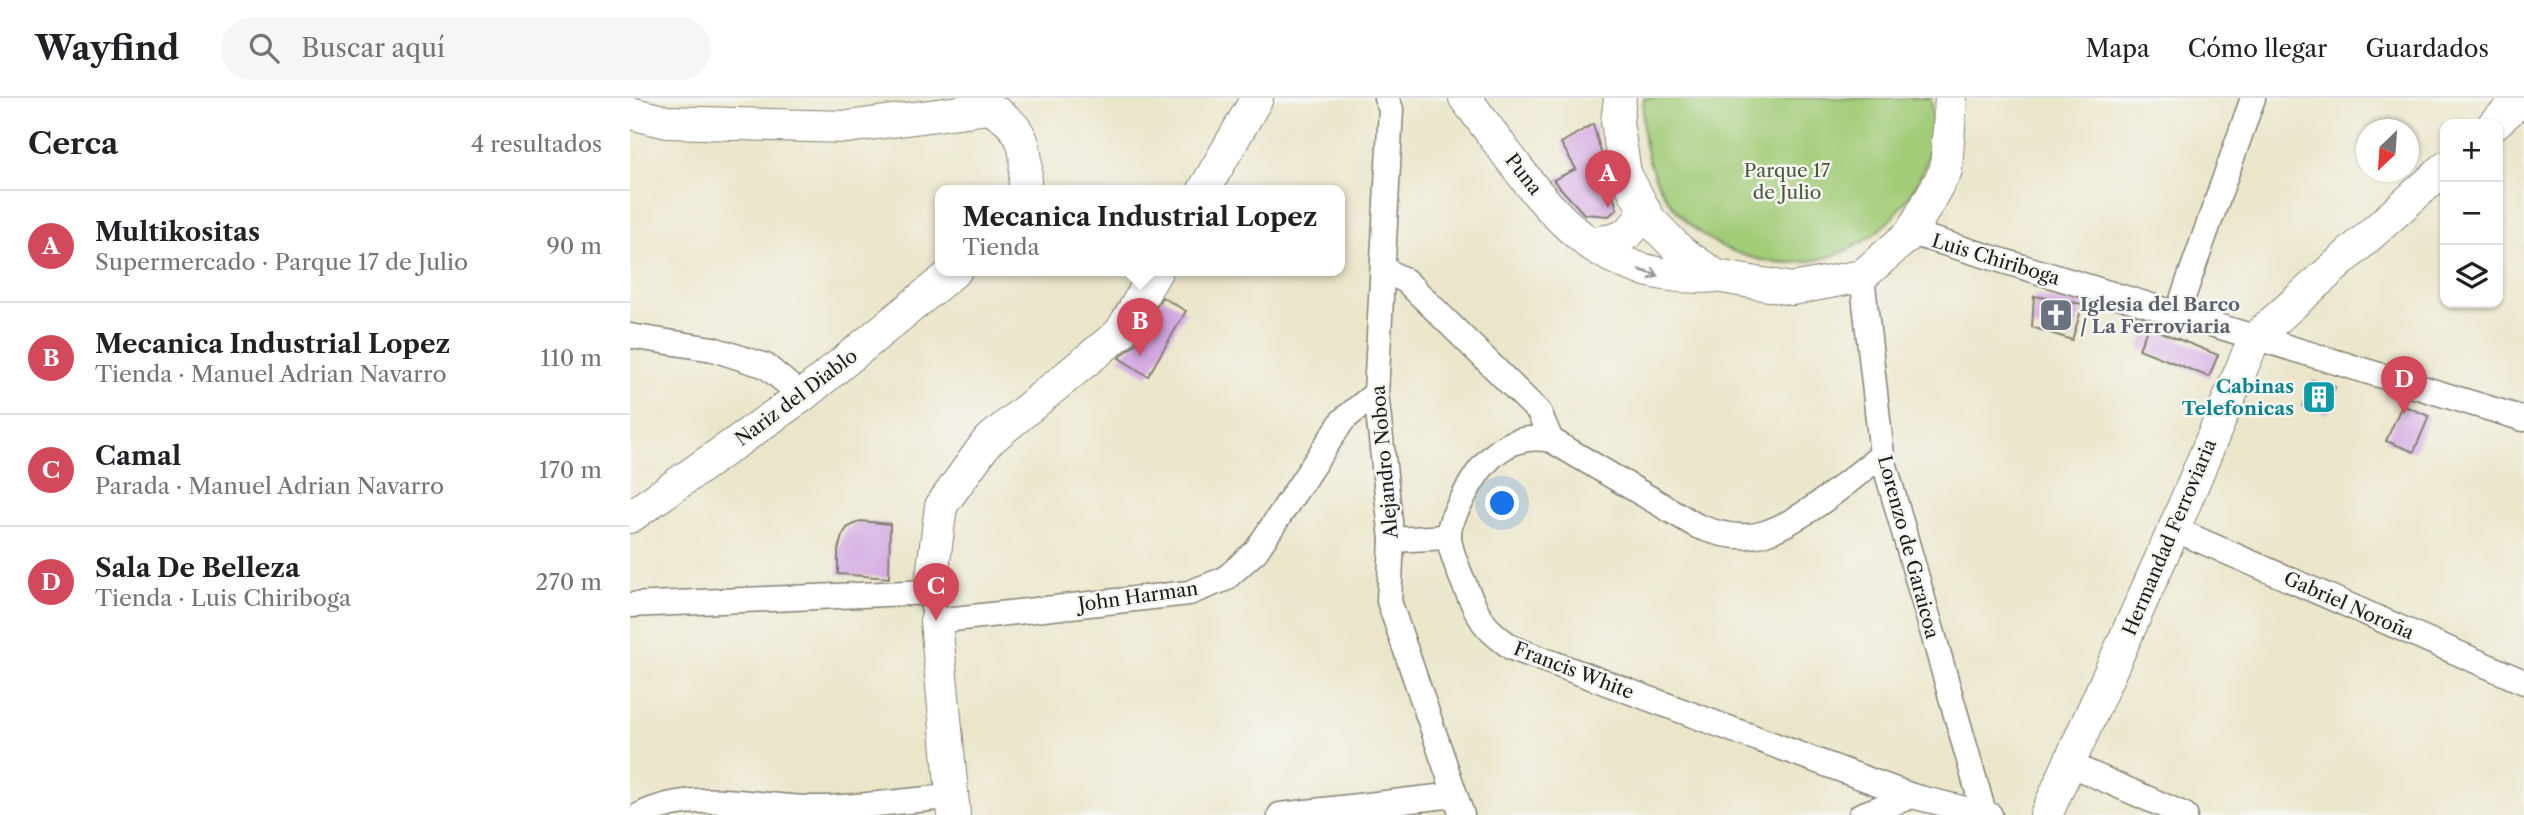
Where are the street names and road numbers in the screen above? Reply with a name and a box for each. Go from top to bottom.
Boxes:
street label: Puna [1500,149,1547,200]
street label: Luis Chiriboga [1929,229,2063,290]
street label: Nariz del Diablo [731,344,862,451]
street label: Alejandro Noboa [1366,384,1403,541]
street label: Hermandad Ferroviaria [2118,435,2221,639]
street label: Lorenzo de Garaicoa [1873,453,1944,641]
street label: Gabriel Noroña [2280,567,2417,644]
street label: John Harman [1074,577,1200,617]
street label: Francis White [1510,637,1637,704]

